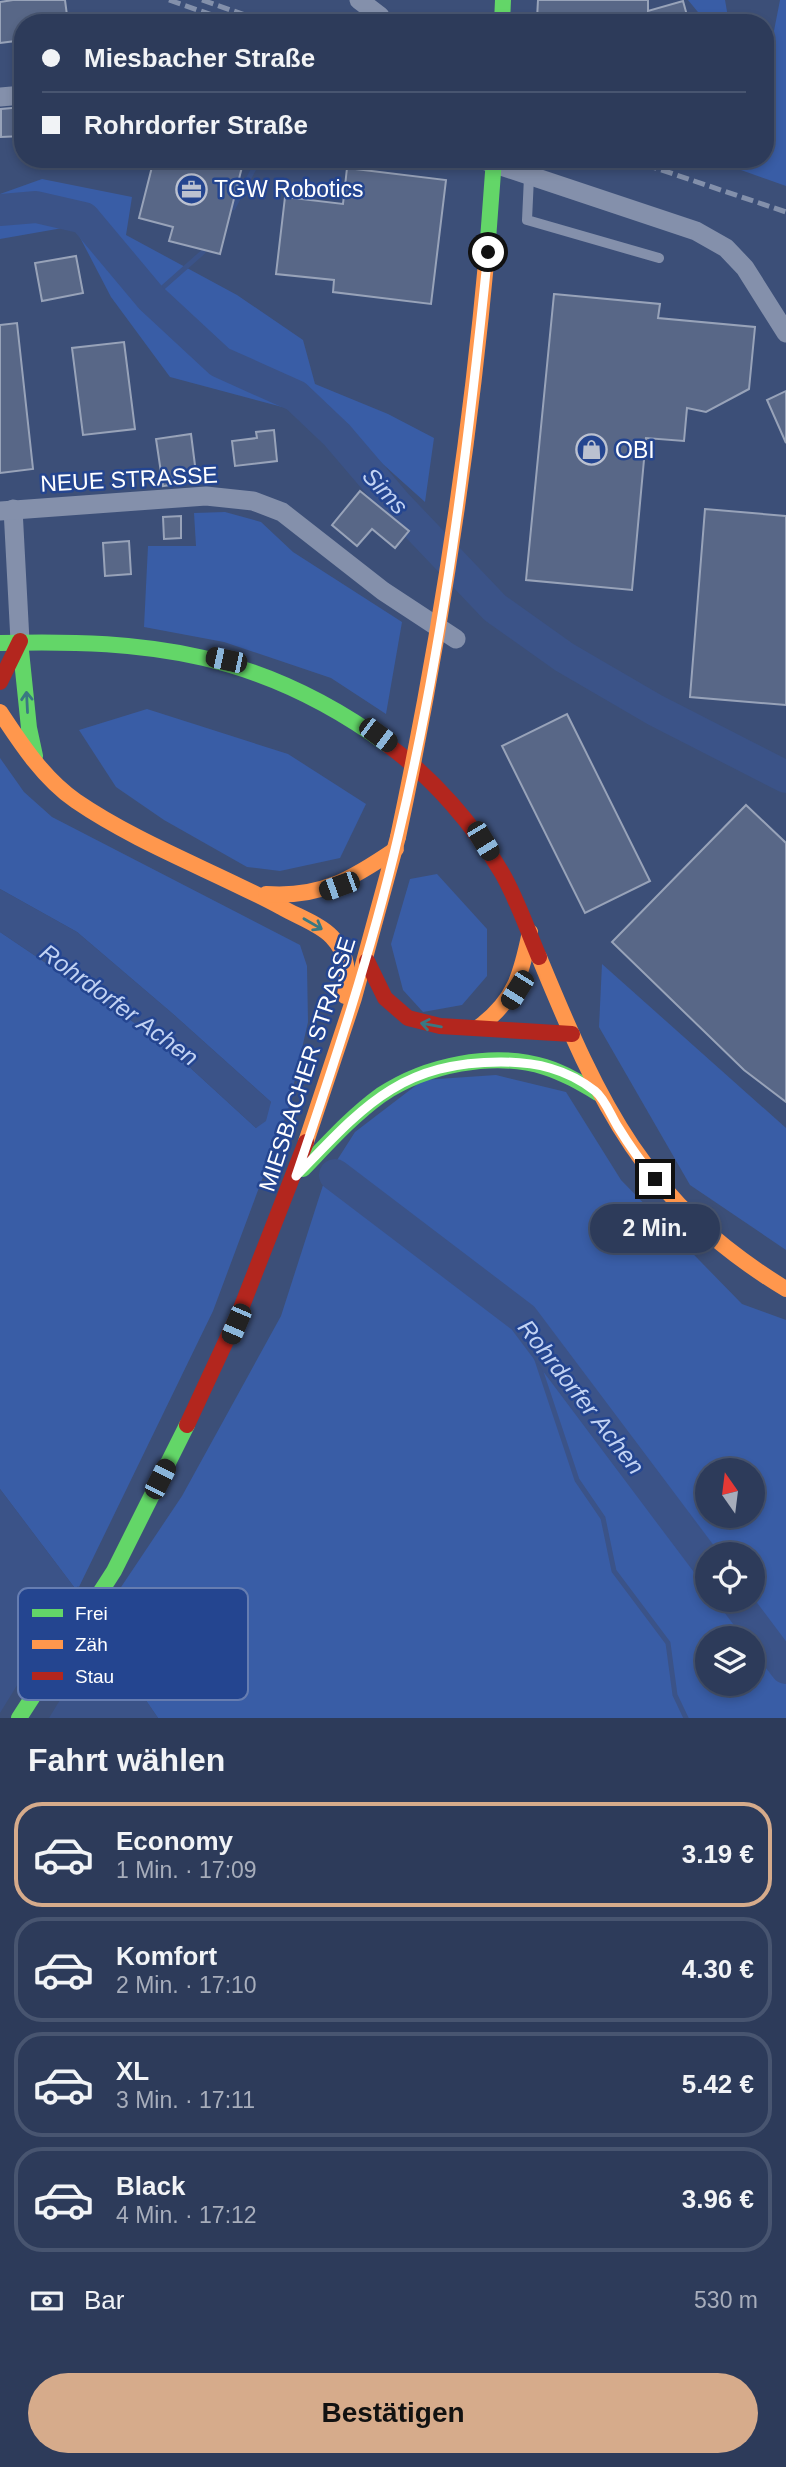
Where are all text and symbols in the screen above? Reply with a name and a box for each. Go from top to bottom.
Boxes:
text: Miesbacher Straße [84,43,315,73]
text: Rohrdorfer Straße [84,110,308,140]
office icon: TGW Robotics [174,172,208,206]
place label: TGW Robotics [214,176,364,202]
route start [472,236,504,268]
shop icon: OBI [575,433,609,467]
place label: OBI [615,437,655,463]
street label: NEUE STRASSE [40,461,218,497]
water label: Sims [357,462,413,519]
car [204,645,249,675]
one-way arrow [21,690,34,713]
car [355,714,402,756]
car [464,818,503,864]
car [316,869,363,903]
one-way arrow [302,918,322,932]
street label: MIESBACHER STRASSE [254,934,360,1194]
water label: Rohrdorfer Achen [35,938,203,1071]
car [497,967,538,1013]
one-way arrow [420,1017,443,1031]
route end [639,1163,671,1195]
callout: 2 Min. [590,1204,720,1252]
text: 2 Min. [622,1215,688,1241]
car [219,1301,254,1347]
water label: Rohrdorfer Achen [513,1314,650,1479]
car [142,1456,179,1502]
north arrow [695,1458,765,1528]
map controls [695,1458,765,1696]
button: locate [695,1542,765,1612]
legend [18,1588,248,1700]
text: Frei [75,1603,108,1624]
button: layers [695,1626,765,1696]
text: Zäh [75,1634,108,1655]
text: Stau [75,1666,114,1687]
text: Fahrt wählen [28,1742,225,1778]
icon: car [32,1823,95,1886]
text: Economy [116,1826,233,1856]
text: 3.19 € [682,1839,754,1869]
text: 1 Min. · 17:09 [116,1857,257,1883]
icon: car [32,1938,95,2001]
text: Komfort [116,1941,217,1971]
text: 4.30 € [682,1954,754,1984]
text: 2 Min. · 17:10 [116,1972,257,1998]
icon: car [32,2053,95,2116]
text: XL [116,2056,149,2086]
text: 5.42 € [682,2069,754,2099]
text: 3 Min. · 17:11 [116,2087,255,2113]
icon: car [32,2168,95,2231]
text: Black [116,2171,185,2201]
text: 3.96 € [682,2184,754,2214]
text: 4 Min. · 17:12 [116,2202,257,2228]
icon: cash [28,2282,66,2320]
text: Bar [84,2285,124,2315]
text: 530 m [694,2287,758,2313]
button: Bestätigen [28,2373,758,2453]

